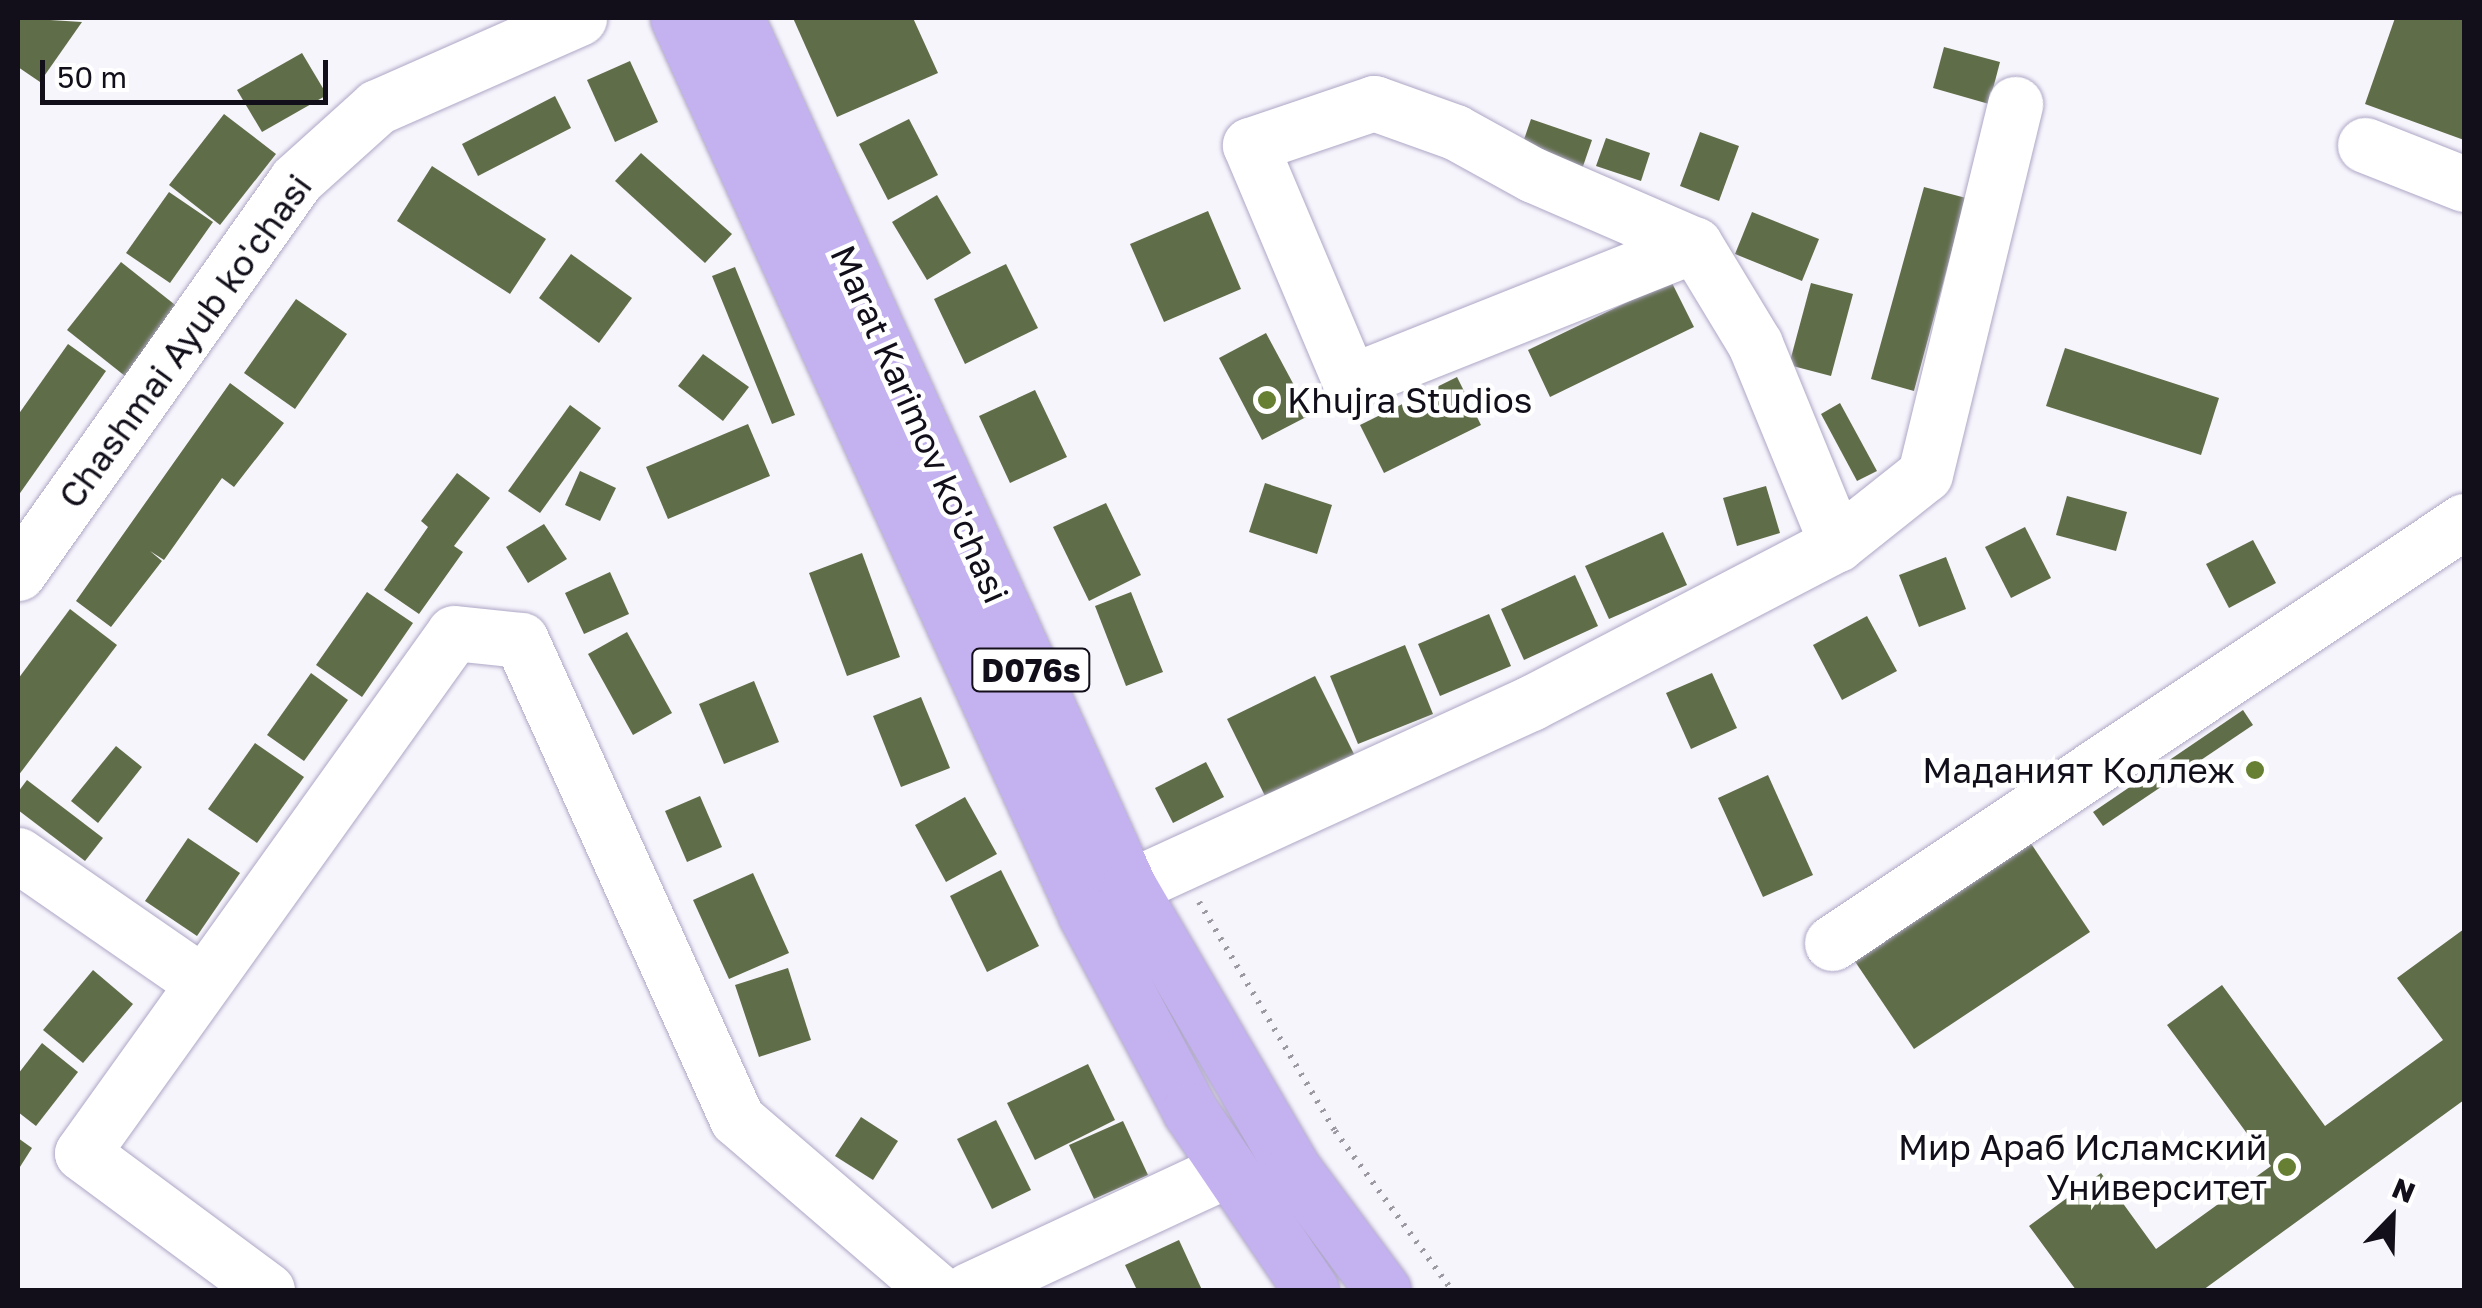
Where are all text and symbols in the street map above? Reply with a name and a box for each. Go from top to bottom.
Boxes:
scale bar [45,40,332,102]
text: 50 m [57,59,127,95]
street label: Chashmai Ayub ko'chasi [50,166,320,516]
street label: Marat Karimov ko'chasi [822,239,1018,609]
place label: Khujra Studios [1287,379,1532,421]
marker: Khujra Studios [1256,389,1278,411]
road number: D076s [971,643,1091,697]
place label: Маданият Коллеж [1922,749,2235,791]
marker: Маданият Коллеж [2244,759,2266,781]
place label: Мир Араб Исламский Университет [1898,1126,2267,1208]
marker: Мир Араб Исламский Университет [2276,1156,2298,1178]
north arrow [2342,1168,2442,1268]
text: N [2388,1171,2420,1209]

